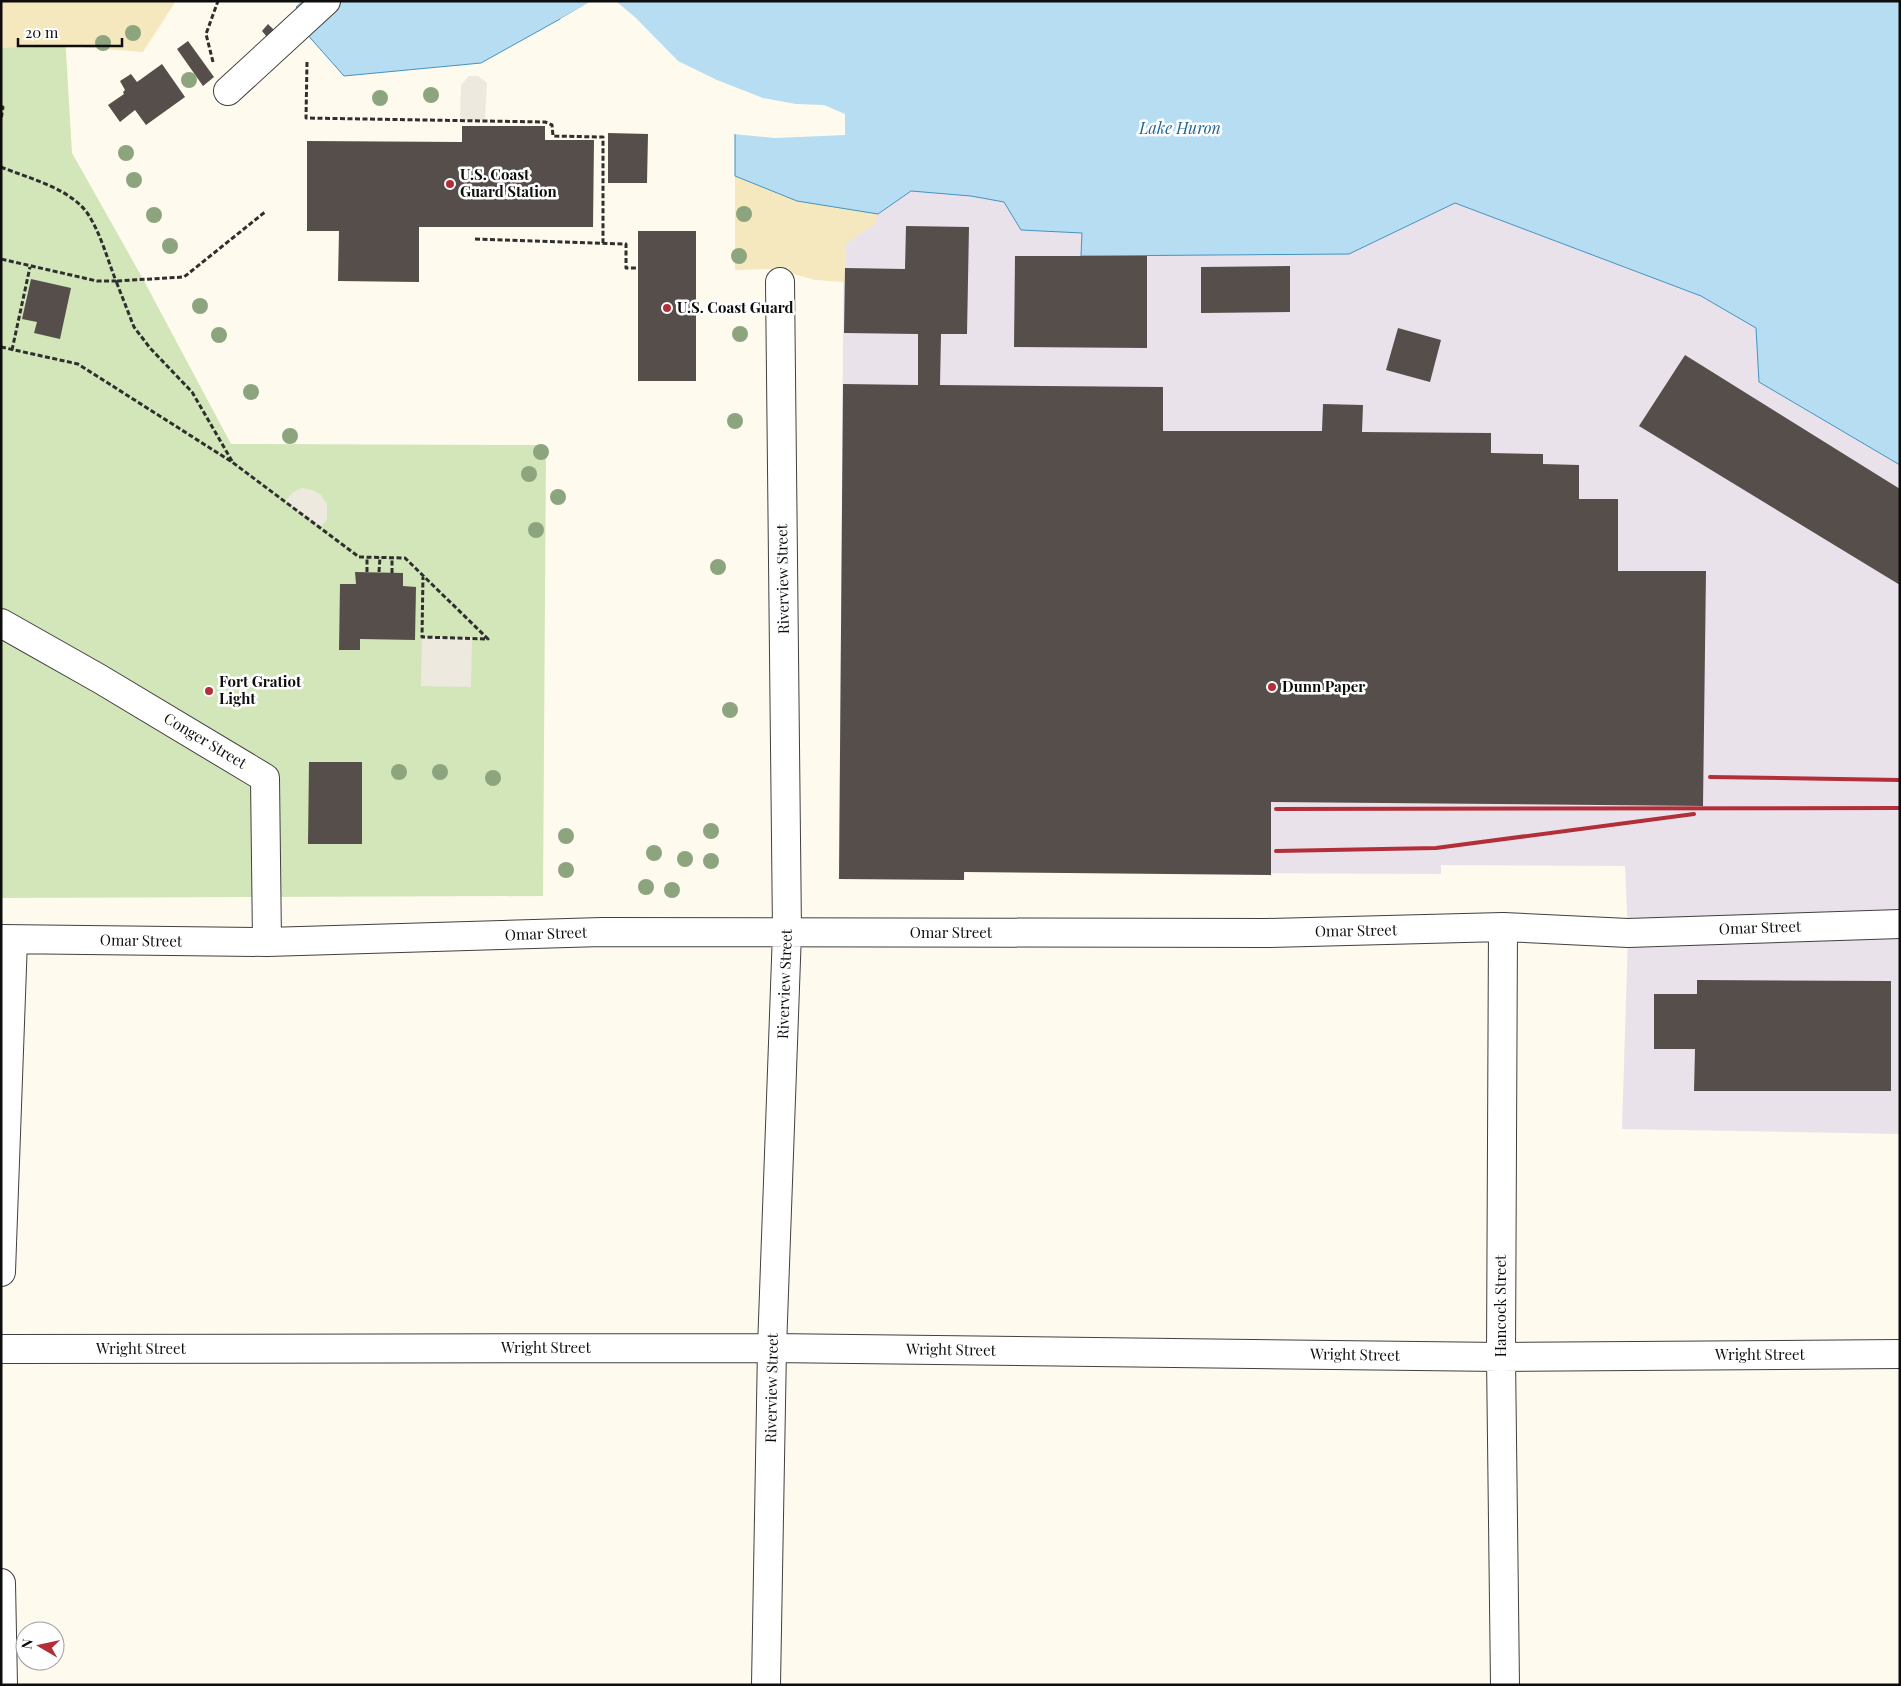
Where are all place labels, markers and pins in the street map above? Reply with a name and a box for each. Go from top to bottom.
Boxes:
place label: U.S. Coast Guard Station [460,164,557,201]
marker: U.S. Coast Guard Station [444,178,456,190]
place label: U.S. Coast Guard [677,297,793,317]
marker: U.S. Coast Guard [661,302,673,314]
place label: Fort Gratiot Light [219,671,302,708]
place label: Dunn Paper [1282,676,1365,696]
marker: Dunn Paper [1266,681,1278,693]
marker: Fort Gratiot Light [203,685,215,697]

